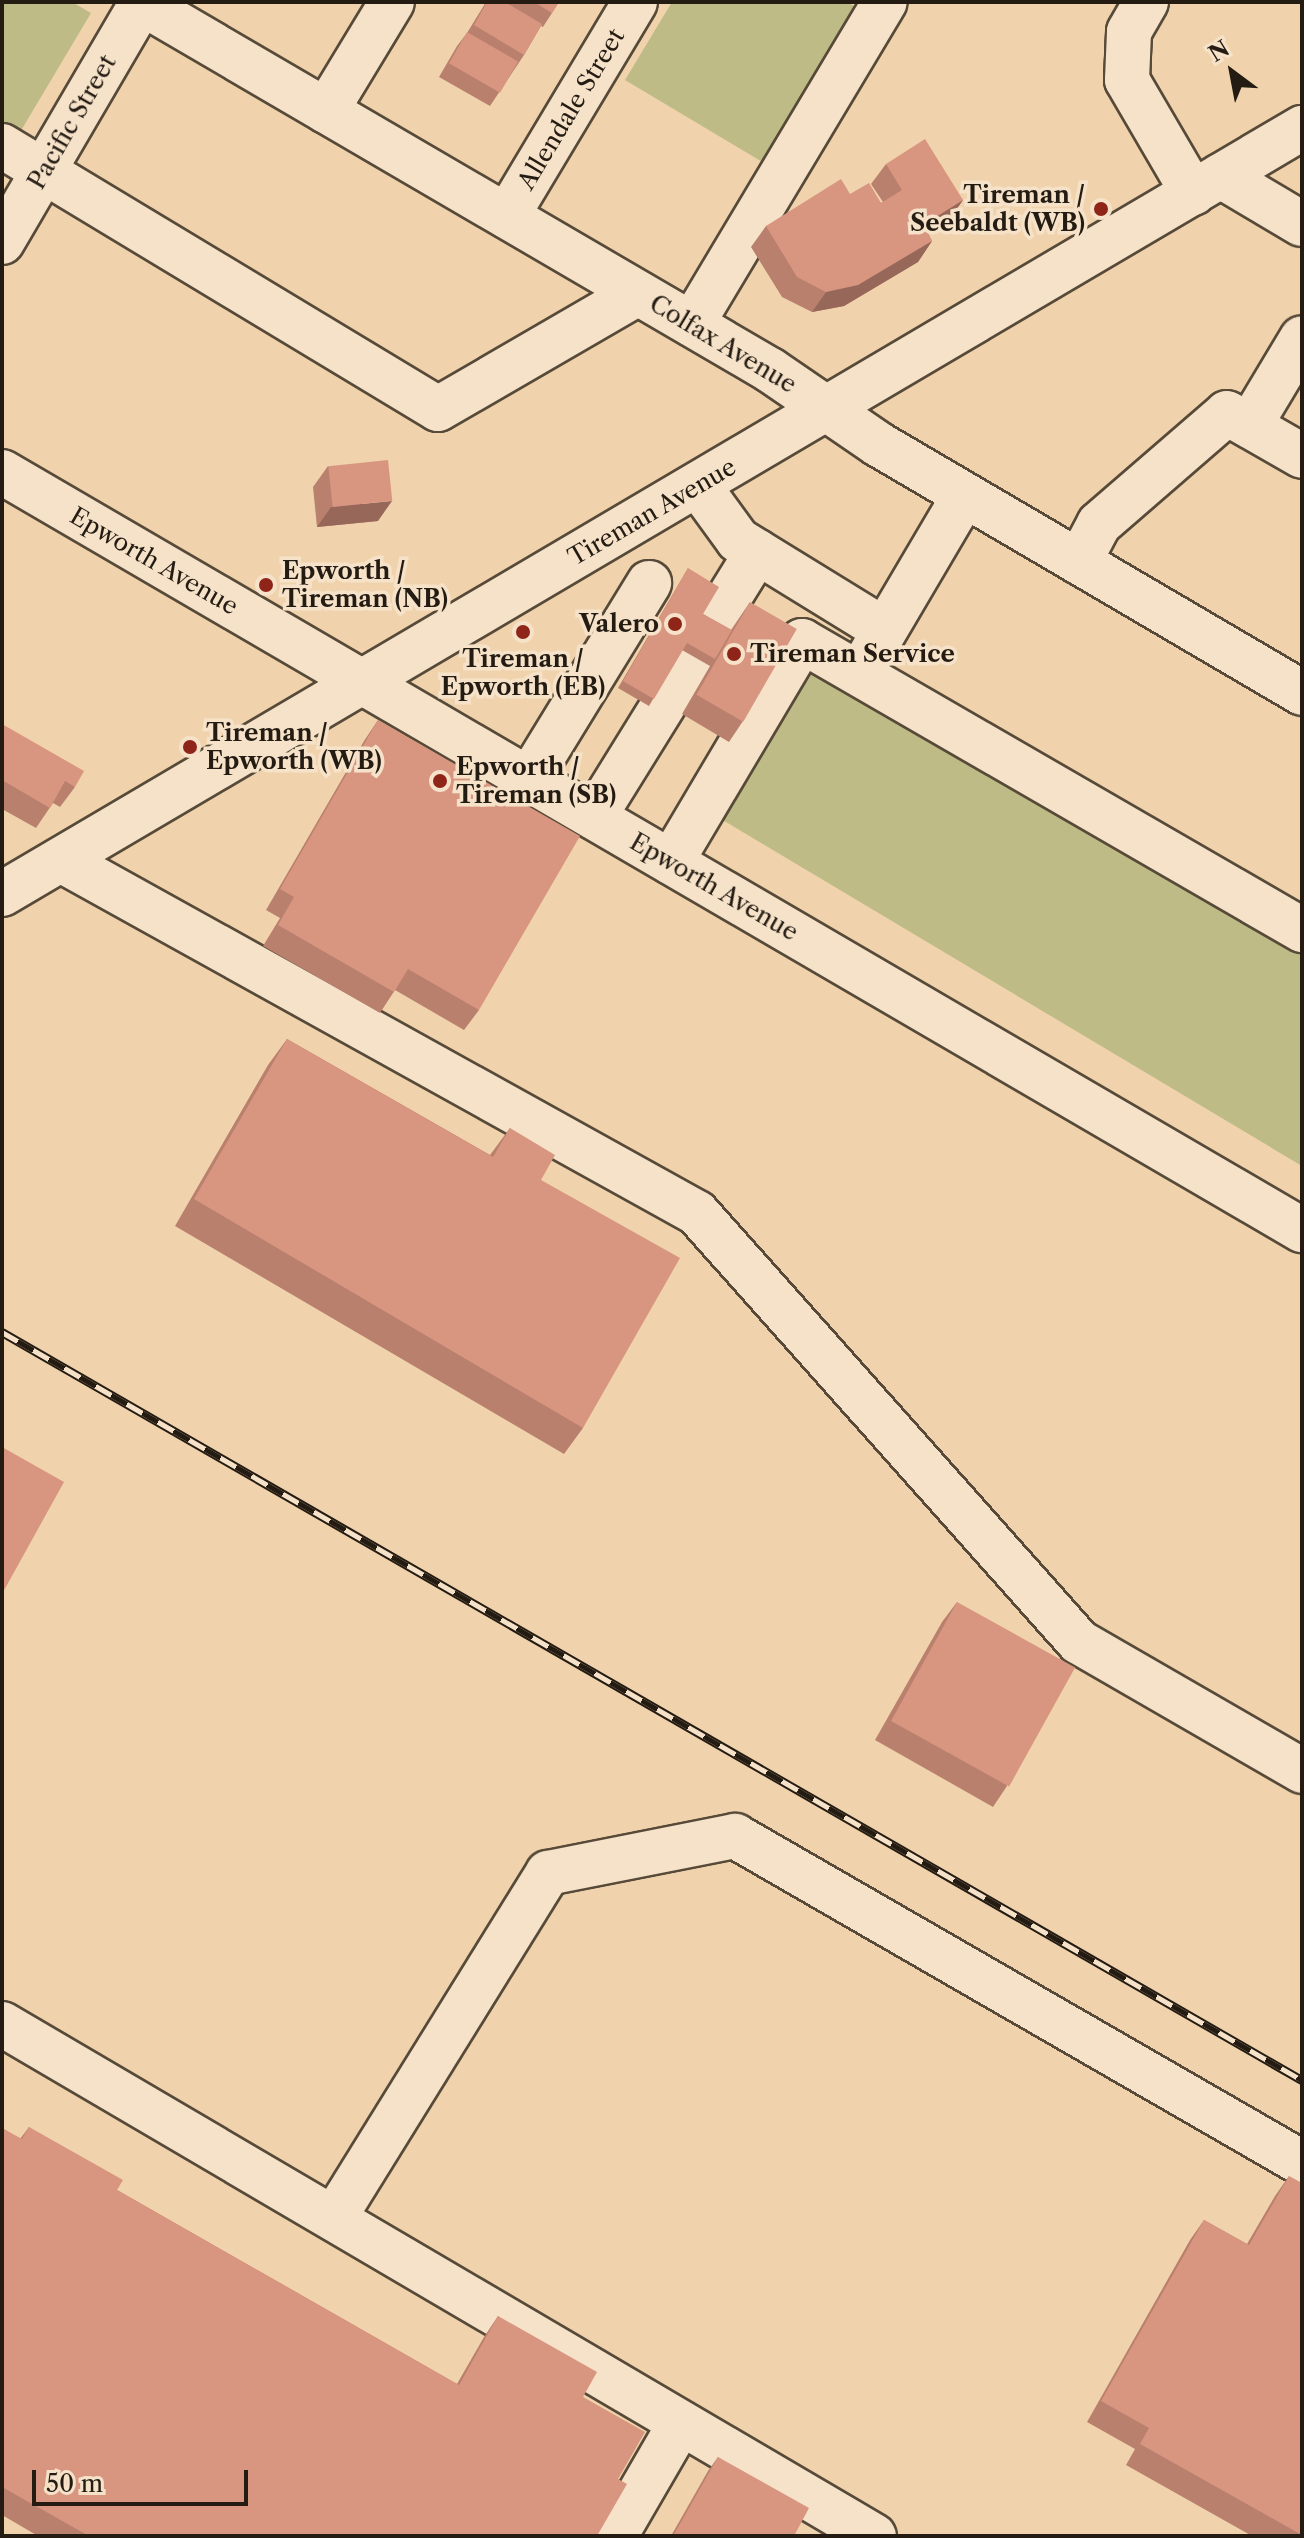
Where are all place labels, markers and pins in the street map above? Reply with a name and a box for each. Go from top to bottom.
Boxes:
place label: Tireman / Seebaldt (WB) [910,181,1085,237]
marker: Tireman / Seebaldt (WB) [1092,200,1110,218]
place label: Epworth / Tireman (NB) [282,557,448,613]
marker: Epworth / Tireman (NB) [257,576,275,594]
place label: Valero [579,610,659,638]
marker: Valero [666,615,684,633]
marker: Tireman / Epworth (EB) [514,623,532,641]
place label: Tireman Service [750,640,955,668]
place label: Tireman / Epworth (EB) [441,645,605,701]
marker: Tireman Service [725,645,743,663]
place label: Tireman / Epworth (WB) [206,719,382,775]
marker: Tireman / Epworth (WB) [181,738,199,756]
place label: Epworth / Tireman (SB) [456,753,616,809]
marker: Epworth / Tireman (SB) [431,772,449,790]

